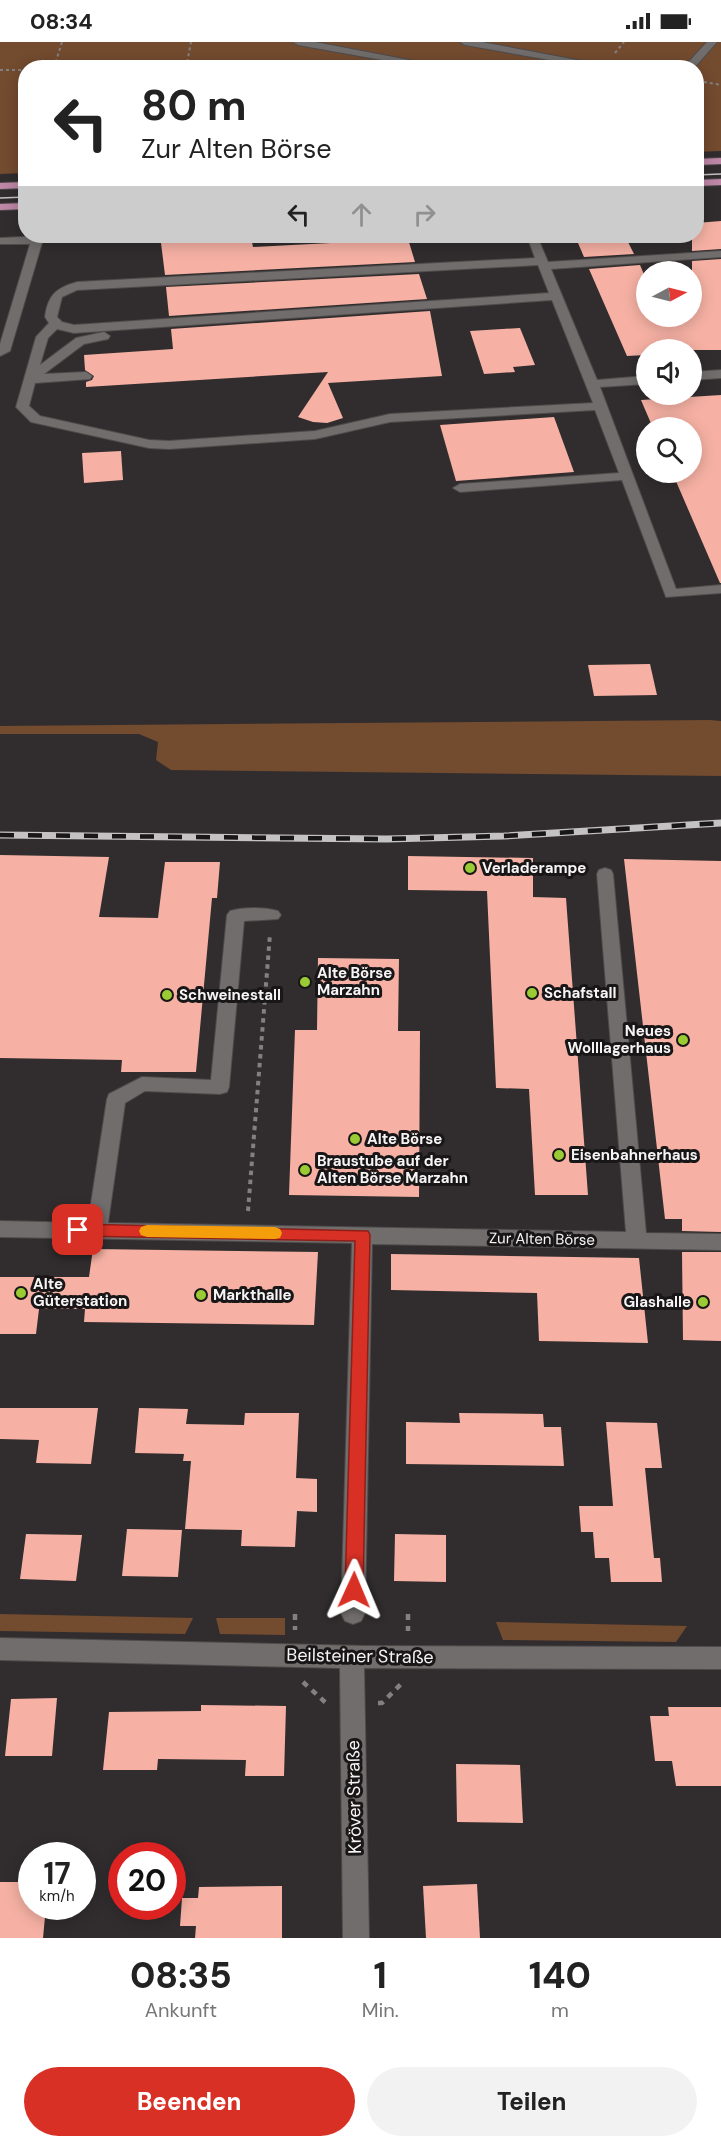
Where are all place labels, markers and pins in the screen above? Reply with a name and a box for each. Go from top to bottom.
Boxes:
place label: Verladerampe [482,858,586,878]
marker: Verladerampe [463,861,477,875]
place label: Alte Börse Marzahn [317,963,392,1000]
marker: Alte Börse Marzahn [298,975,312,989]
place label: Schafstall [544,983,617,1003]
place label: Schweinestall [179,985,281,1005]
marker: Schafstall [525,986,539,1000]
marker: Schweinestall [160,988,174,1002]
place label: Neues Wolllagerhaus [567,1021,671,1058]
marker: Neues Wolllagerhaus [676,1033,690,1047]
place label: Alte Börse [367,1129,442,1149]
marker: Alte Börse [348,1132,362,1146]
place label: Eisenbahnerhaus [571,1145,698,1165]
marker: Eisenbahnerhaus [552,1148,566,1162]
place label: Braustube auf der Alten Börse Marzahn [317,1151,468,1188]
marker: Braustube auf der Alten Börse Marzahn [298,1163,312,1177]
pin [52,1204,103,1255]
place label: Alte Güterstation [33,1274,127,1311]
place label: Markthalle [213,1285,291,1305]
marker: Alte Güterstation [14,1286,28,1300]
marker: Markthalle [194,1288,208,1302]
place label: Glashalle [623,1292,691,1312]
marker: Glashalle [696,1295,710,1309]

